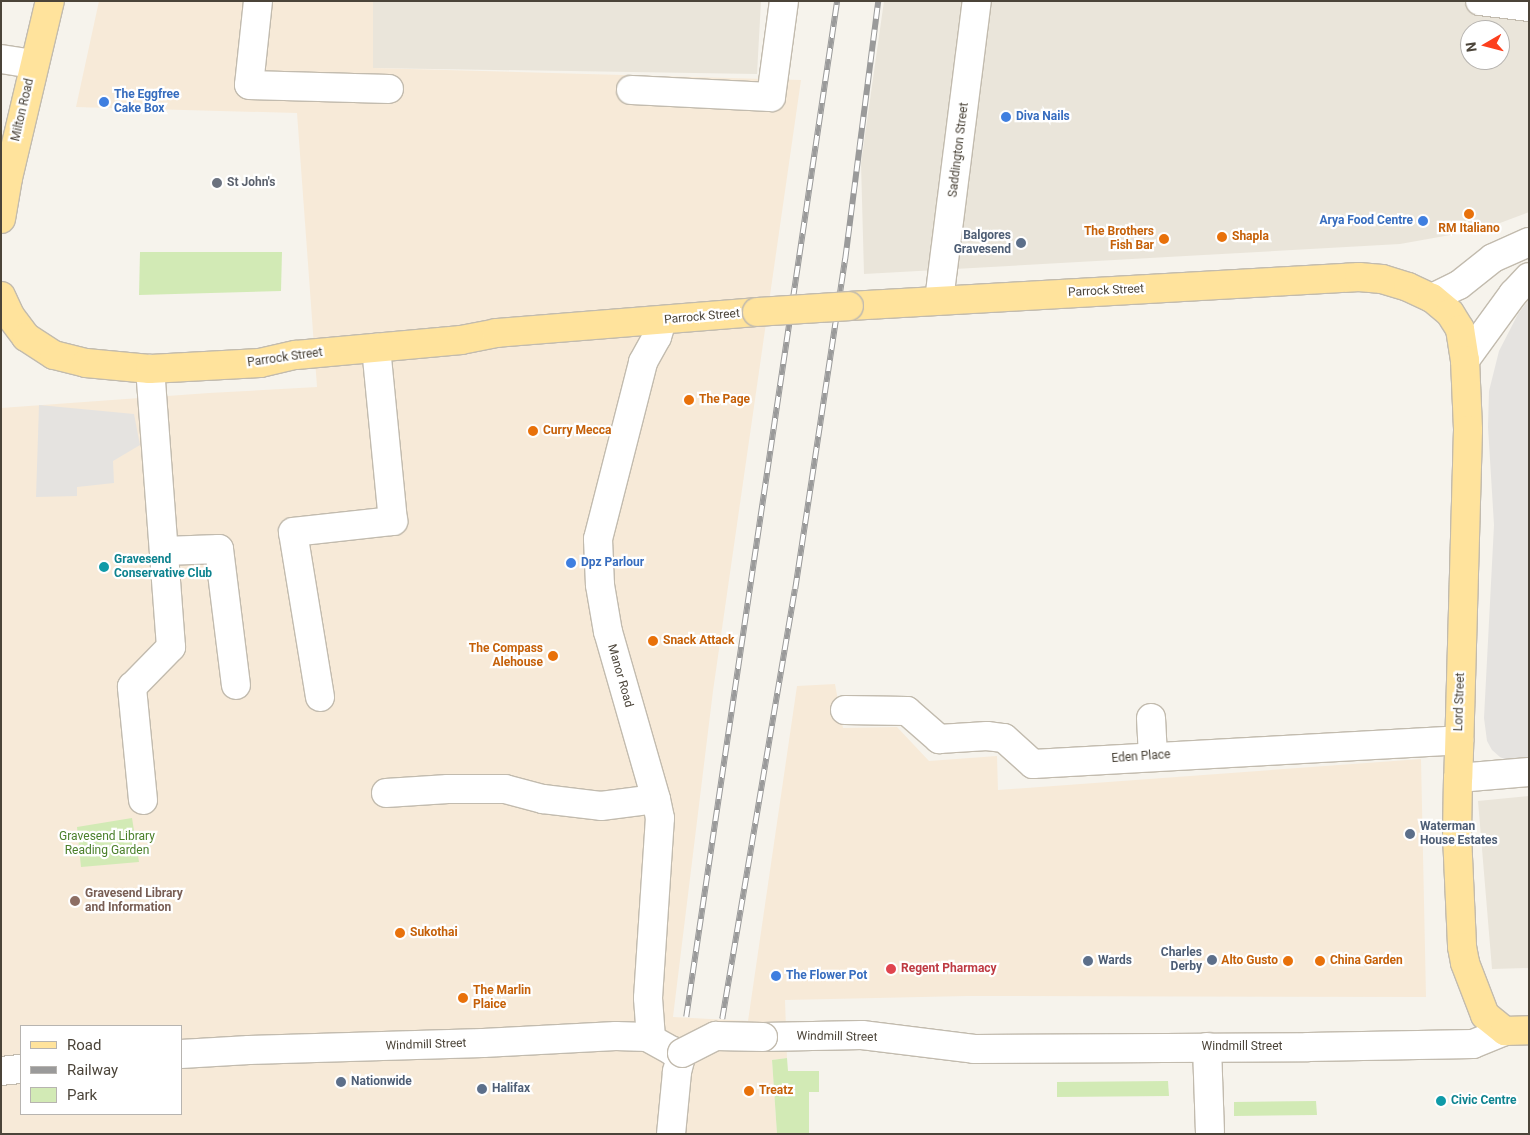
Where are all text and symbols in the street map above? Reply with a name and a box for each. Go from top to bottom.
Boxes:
north arrow [1460,20,1510,70]
text: N [1463,41,1480,53]
street label: Milton Road [9,77,37,143]
place label: The Eggfree Cake Box [114,88,180,116]
marker: The Eggfree Cake Box [98,96,110,108]
street label: Saddington Street [946,102,972,198]
place label: Diva Nails [1016,110,1070,124]
marker: Diva Nails [1000,111,1012,123]
place label: St John's [227,176,275,190]
marker: St John's [211,177,223,189]
marker: RM Italiano [1463,208,1475,220]
place label: Arya Food Centre [1319,214,1413,228]
marker: Arya Food Centre [1417,215,1429,227]
place label: RM Italiano [1438,222,1500,236]
place label: The Brothers Fish Bar [1084,225,1154,253]
place label: Balgores Gravesend [954,229,1011,257]
place label: Shapla [1232,230,1269,244]
marker: Shapla [1216,231,1228,243]
marker: The Brothers Fish Bar [1158,233,1170,245]
marker: Balgores Gravesend [1015,237,1027,249]
street label: Parrock Street [1068,282,1144,300]
street label: Parrock Street [664,307,740,327]
street label: Parrock Street [246,346,324,370]
place label: The Page [699,393,750,407]
marker: The Page [683,394,695,406]
place label: Curry Mecca [543,424,611,438]
marker: Curry Mecca [527,425,539,437]
place label: Gravesend Conservative Club [114,553,212,581]
place label: Dpz Parlour [581,556,644,570]
marker: Dpz Parlour [565,557,577,569]
marker: Gravesend Conservative Club [98,561,110,573]
place label: Snack Attack [663,634,734,648]
marker: Snack Attack [647,635,659,647]
place label: The Compass Alehouse [469,642,543,670]
street label: Manor Road [604,643,636,709]
marker: The Compass Alehouse [547,650,559,662]
street label: Lord Street [1452,672,1468,732]
street label: Eden Place [1111,748,1171,766]
place label: Waterman House Estates [1420,820,1498,848]
marker: Waterman House Estates [1404,828,1416,840]
park label: Gravesend Library Reading Garden [59,830,155,858]
place label: Gravesend Library and Information [85,887,183,915]
marker: Gravesend Library and Information [69,895,81,907]
place label: Sukothai [410,926,458,940]
marker: Sukothai [394,927,406,939]
place label: Charles Derby [1161,946,1202,974]
place label: Wards [1098,954,1132,968]
marker: Charles Derby [1206,954,1218,966]
place label: Alto Gusto [1221,954,1278,968]
place label: China Garden [1330,954,1403,968]
marker: Wards [1082,955,1094,967]
marker: Alto Gusto [1282,955,1294,967]
marker: China Garden [1314,955,1326,967]
place label: Regent Pharmacy [901,962,997,976]
marker: Regent Pharmacy [885,963,897,975]
place label: The Flower Pot [786,969,867,983]
marker: The Flower Pot [770,970,782,982]
place label: The Marlin Plaice [473,984,531,1012]
marker: The Marlin Plaice [457,992,469,1004]
legend [20,1025,182,1115]
street label: Windmill Street [796,1029,878,1045]
text: Road [67,1036,101,1054]
street label: Windmill Street [385,1036,467,1054]
street label: Windmill Street [1202,1040,1282,1054]
text: Railway [67,1061,118,1079]
place label: Nationwide [351,1075,412,1089]
marker: Nationwide [335,1076,347,1088]
place label: Halifax [492,1082,530,1096]
marker: Halifax [476,1083,488,1095]
place label: Treatz [759,1084,793,1098]
marker: Treatz [743,1085,755,1097]
text: Park [67,1086,97,1104]
place label: Civic Centre [1451,1094,1516,1108]
marker: Civic Centre [1435,1095,1447,1107]

